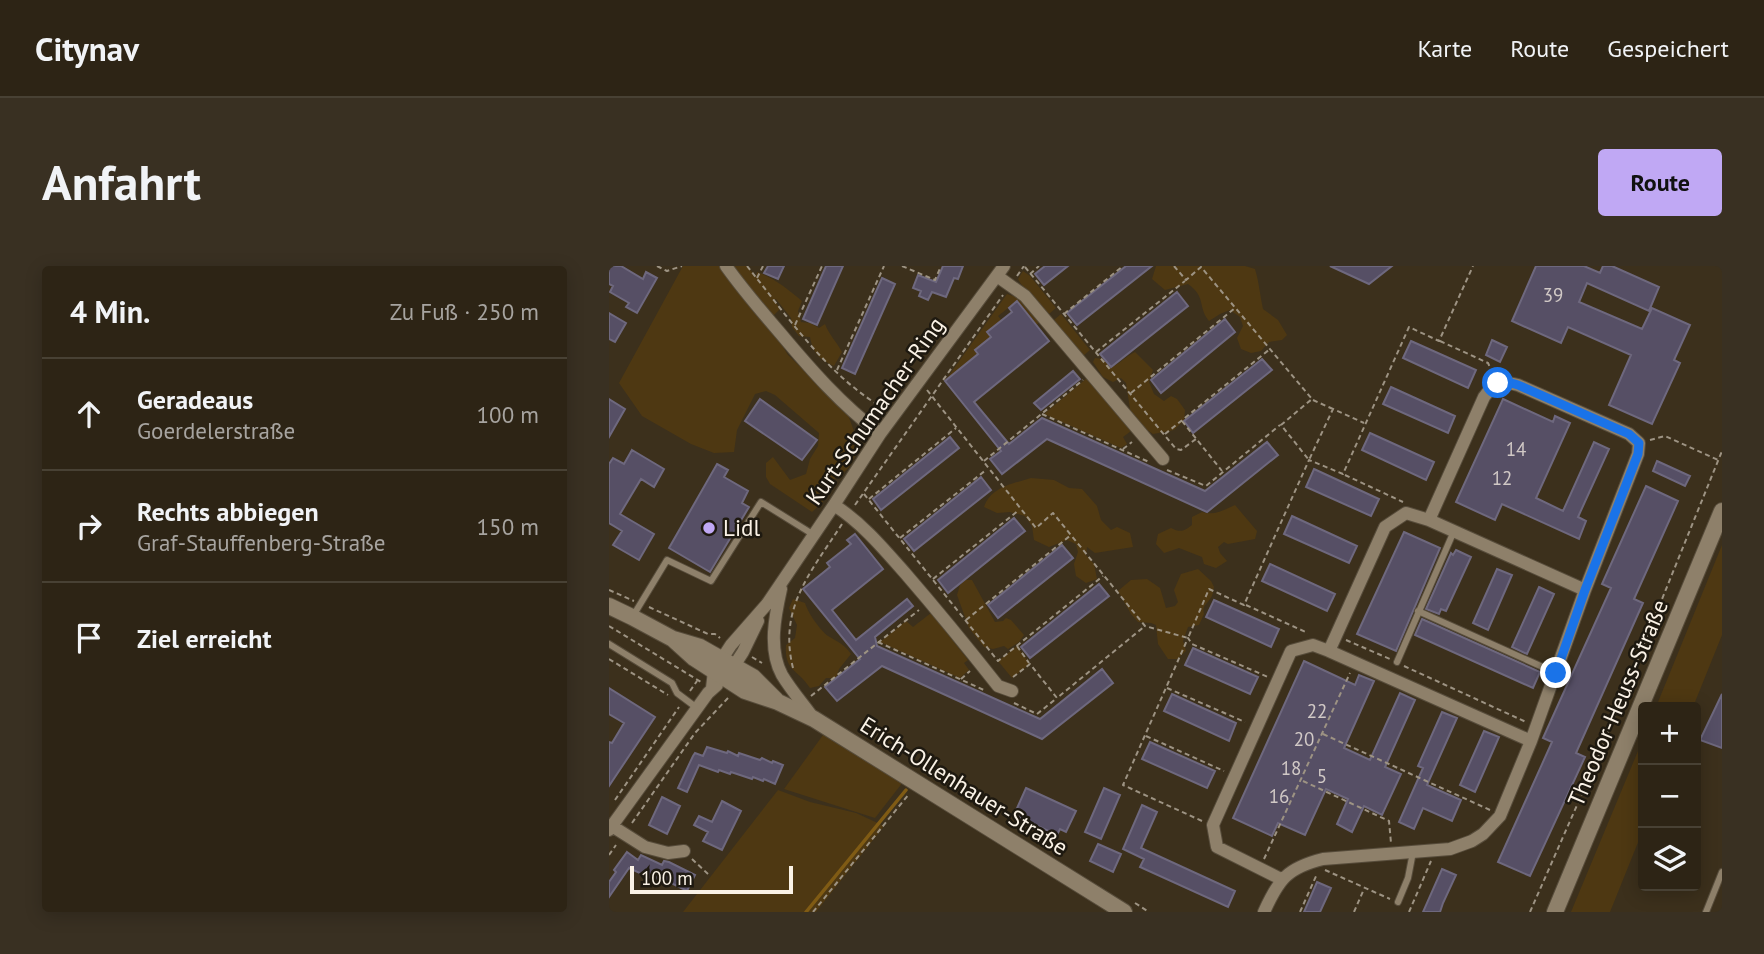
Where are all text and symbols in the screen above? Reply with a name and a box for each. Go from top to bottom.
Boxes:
text: Citynav [35,27,139,70]
text: Karte [1417,33,1472,64]
text: Route [1510,33,1569,64]
text: Gespeichert [1607,33,1729,64]
button: Route [1598,149,1722,216]
text: Anfahrt [42,150,201,214]
house number: 39 [1543,283,1563,307]
text: 4 Min. [70,292,150,331]
text: Zu Fuß · 250 m [390,297,539,326]
street label: Kurt-Schumacher-Ring [799,311,950,510]
route start [1482,367,1513,398]
text: Geradeaus [137,383,253,416]
icon: ahead [70,395,108,433]
text: 100 m [477,400,539,429]
text: Goerdelerstraße [137,416,295,445]
house number: 14 [1506,437,1526,461]
house number: 12 [1492,466,1512,490]
text: Rechts abbiegen [137,495,319,528]
icon: right [70,507,108,545]
text: 150 m [477,512,539,541]
place label: Lidl [723,513,760,542]
marker: Lidl [701,520,717,536]
text: Graf-Stauffenberg-Straße [137,528,386,557]
street label: Theodor-Heuss-Straße [1561,595,1674,810]
icon: arrive [70,619,108,657]
text: Ziel erreicht [137,622,272,655]
route end [1540,657,1571,688]
house number: 22 [1307,699,1327,723]
map controls [1638,702,1701,891]
button: + [1638,702,1701,765]
street label: Erich-Ollenhauer-Straße [855,710,1074,861]
house number: 20 [1294,727,1314,751]
house number: 18 [1281,756,1301,780]
house number: 5 [1317,764,1327,788]
button: − [1638,765,1701,828]
house number: 16 [1269,784,1289,808]
button: layers [1638,828,1701,891]
scale bar [630,863,793,895]
text: 100 m [641,866,693,890]

